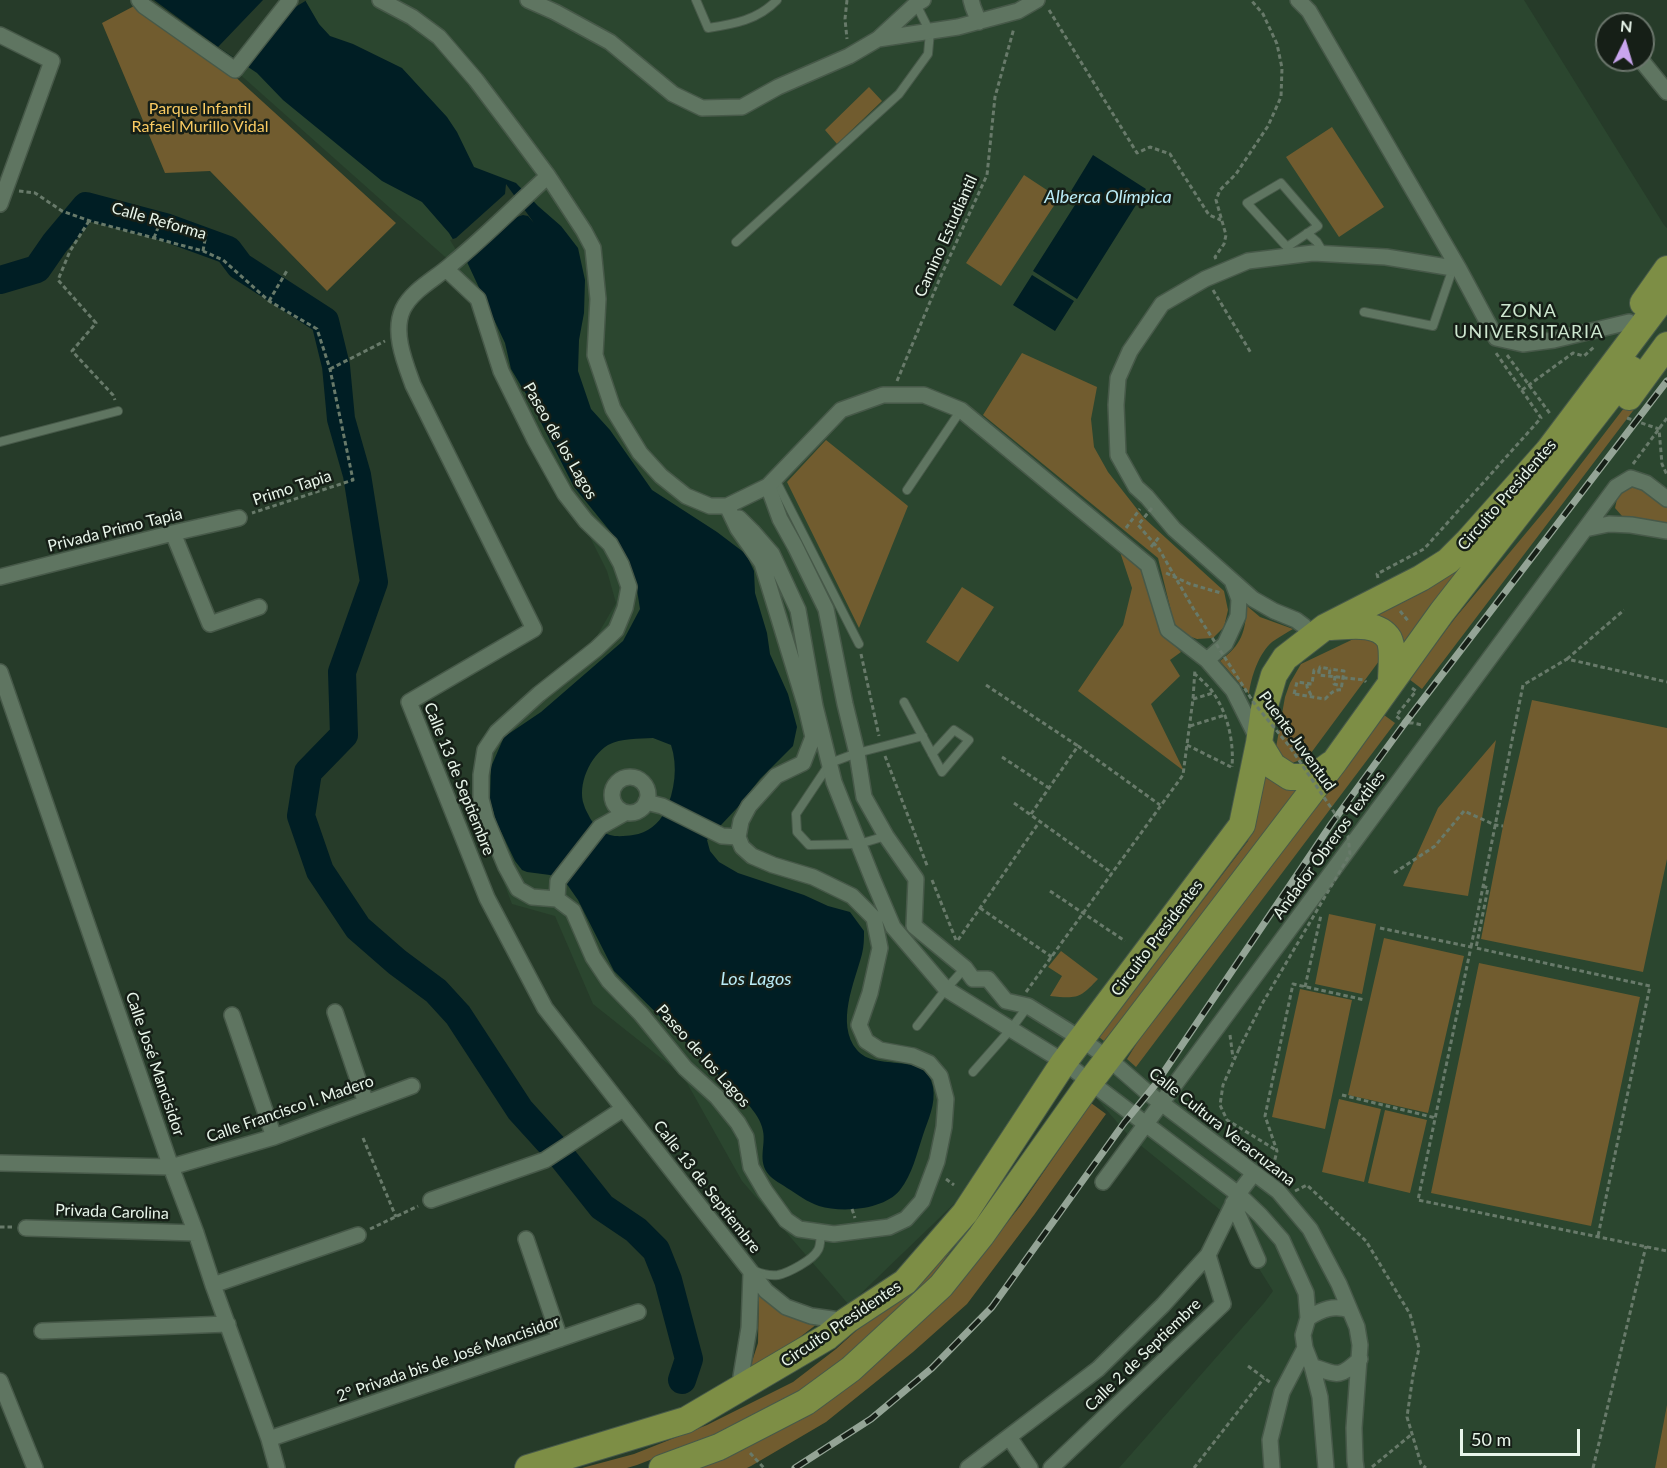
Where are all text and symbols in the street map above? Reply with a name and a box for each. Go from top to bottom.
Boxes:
north arrow [1595,12,1655,72]
text: N [1619,16,1633,36]
park label: Parque Infantil Rafael Murillo Vidal [132,99,268,137]
street label: Camino Estudiantil [910,172,982,300]
water label: Alberca Olímpica [1044,186,1172,208]
street label: Calle Reforma [109,198,209,244]
district label: ZONA UNIVERSITARIA [1454,300,1604,342]
street label: Paseo de los Lagos [519,379,601,503]
street label: Circuito Presidentes [1454,436,1560,554]
street label: Primo Tapia [250,466,334,510]
street label: Privada Primo Tapia [46,504,184,556]
street label: Puente Juventud [1254,687,1340,795]
street label: Calle 13 de Septiembre [420,700,498,858]
street label: Andador Obreros Textiles [1269,767,1389,923]
street label: Circuito Presidentes [1107,876,1207,1000]
water label: Los Lagos [720,968,792,990]
street label: Calle José Mancisidor [121,989,189,1139]
street label: Paseo de los Lagos [652,1001,754,1111]
street label: Calle Cultura Veracruzana [1145,1064,1299,1190]
street label: Calle Francisco I. Madero [204,1071,376,1147]
street label: Calle 13 de Septiembre [649,1117,765,1257]
street label: Privada Carolina [55,1200,169,1224]
street label: Circuito Presidentes [777,1277,905,1371]
street label: Calle 2 de Septiembre [1081,1295,1205,1415]
street label: 2° Privada bis de José Mancisidor [334,1312,562,1406]
scale bar [1463,1417,1583,1455]
text: 50 m [1471,1428,1511,1450]

